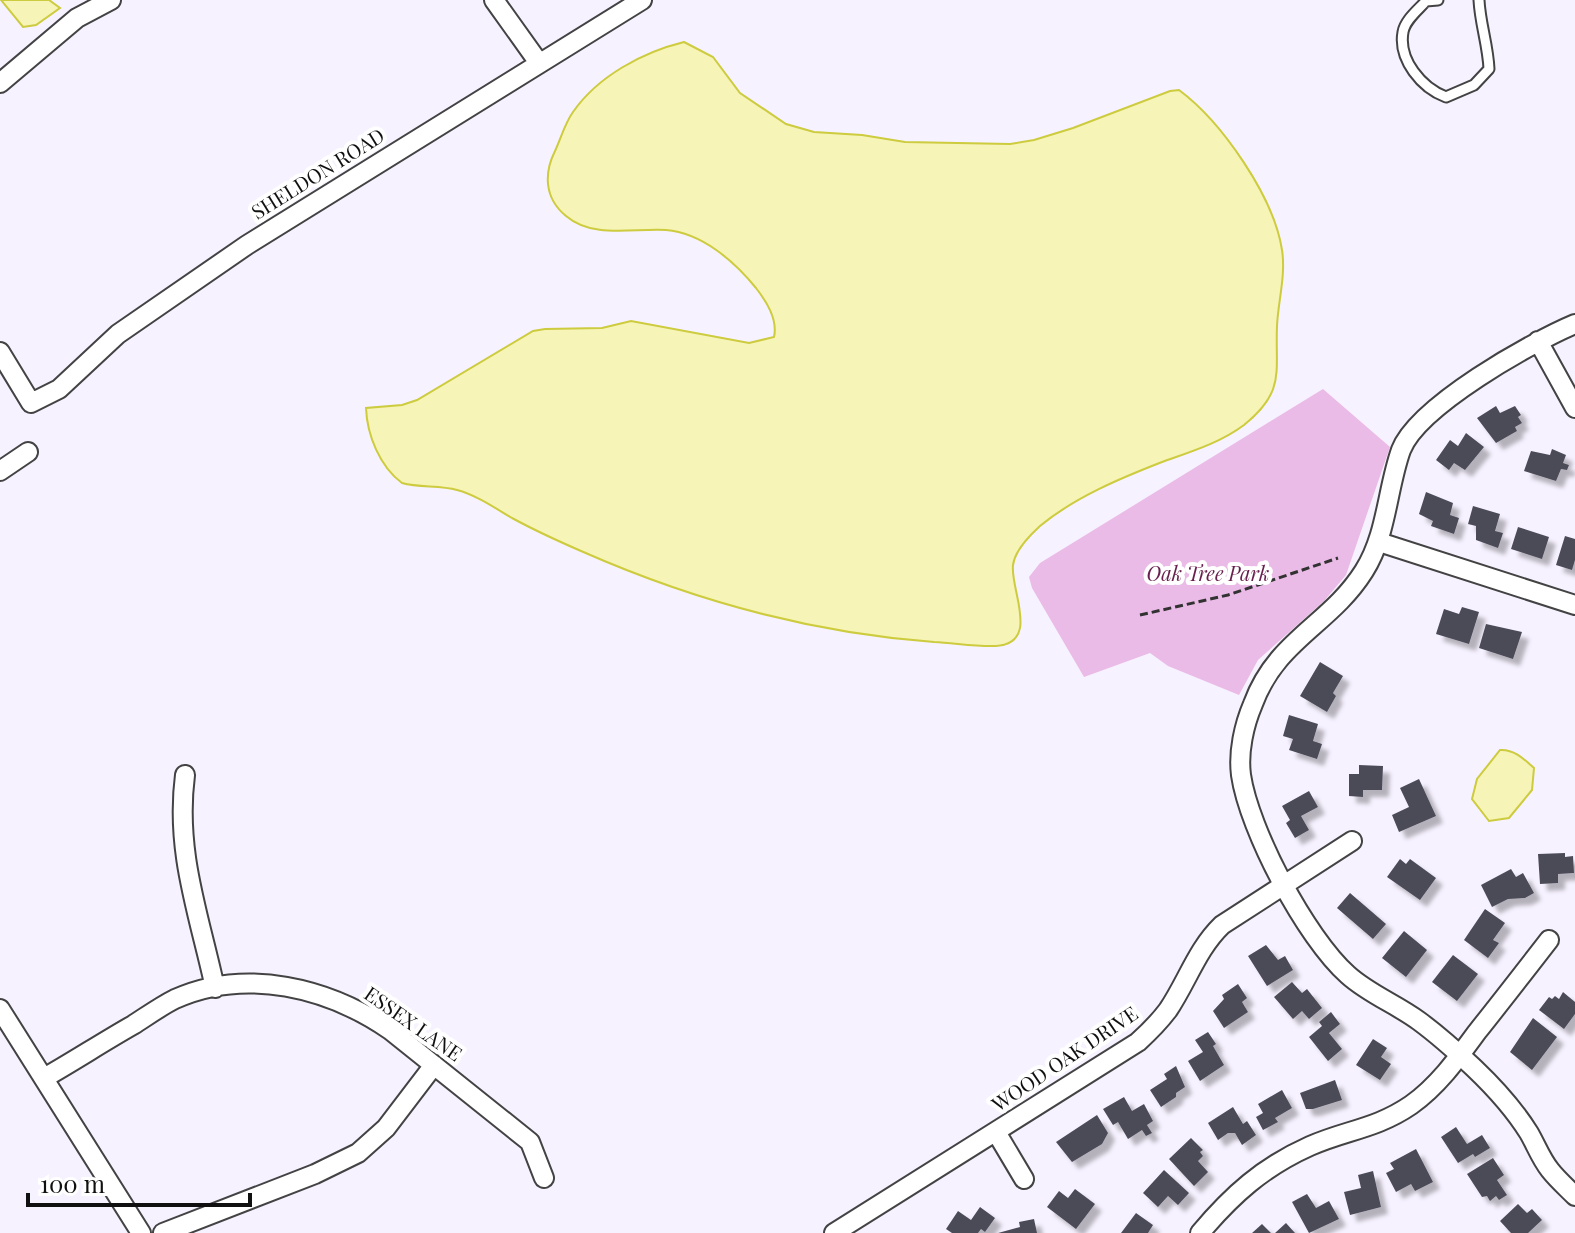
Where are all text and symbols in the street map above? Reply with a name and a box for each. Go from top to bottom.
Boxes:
street label: SHELDON ROAD [246,121,389,225]
park label: Oak Tree Park [1147,559,1269,586]
street label: ESSEX LANE [360,979,468,1066]
street label: WOOD OAK DRIVE [985,999,1142,1117]
scale bar [28,1157,250,1207]
text: 100 m [40,1167,105,1199]

